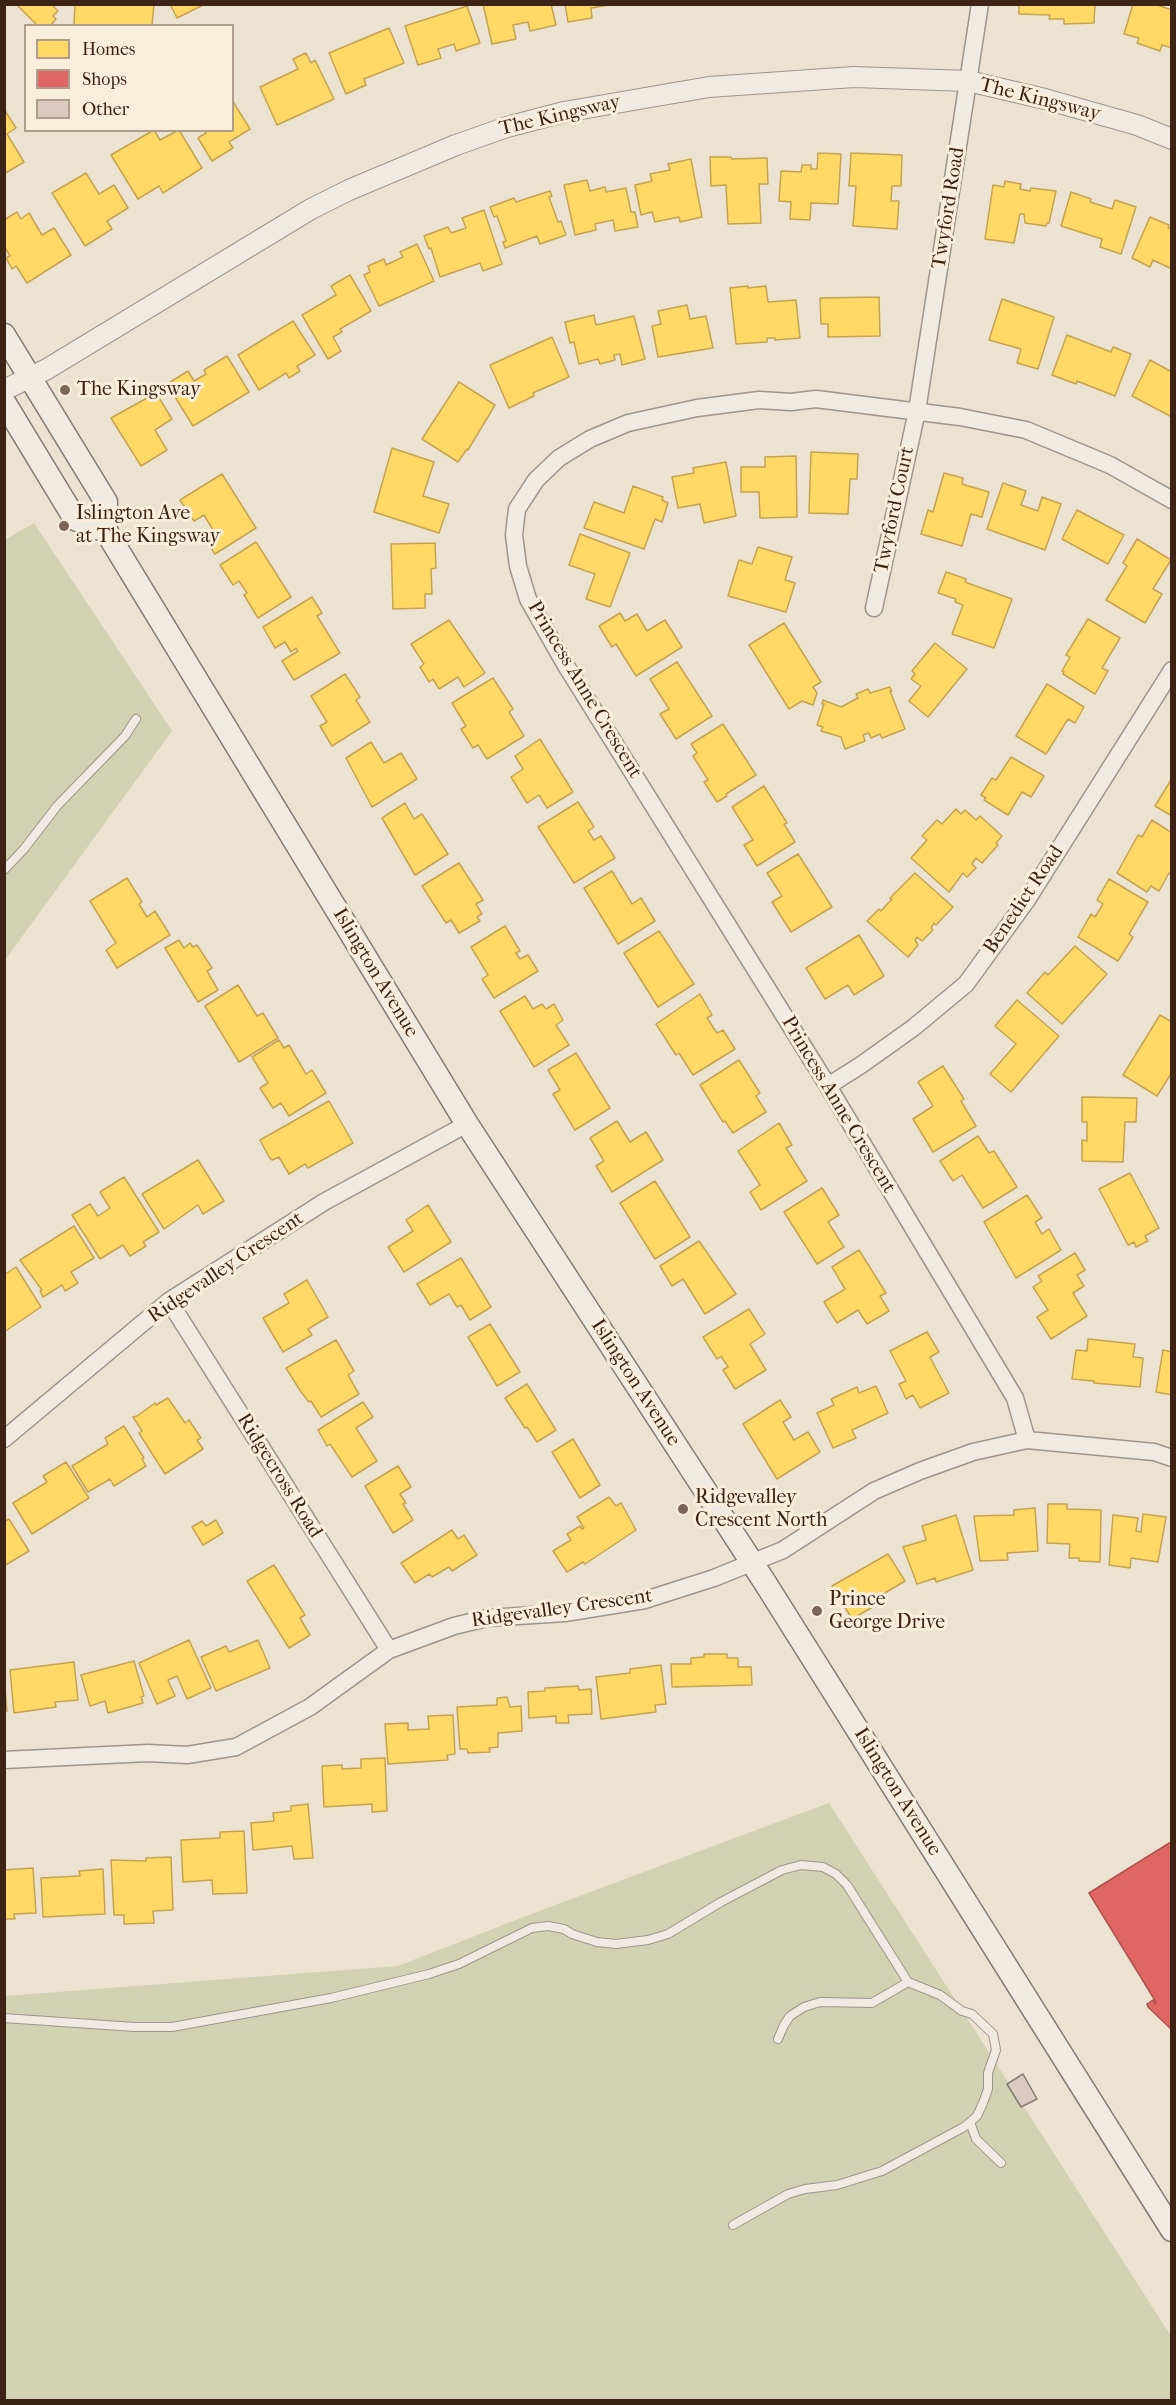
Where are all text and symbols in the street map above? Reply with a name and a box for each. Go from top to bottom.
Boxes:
legend [24,24,234,132]
text: Homes [82,39,136,60]
text: Shops [82,69,127,90]
street label: The Kingsway [977,73,1103,127]
street label: The Kingsway [497,90,623,142]
text: Other [82,99,129,120]
street label: Twyford Road [928,145,970,271]
place label: The Kingsway [77,378,201,402]
marker: The Kingsway [58,383,72,397]
street label: Twyford Court [870,445,920,575]
place label: Islington Ave at The Kingsway [76,502,220,549]
marker: Islington Ave at The Kingsway [57,519,71,533]
street label: Princess Anne Crescent [522,597,646,783]
street label: Benedict Road [979,841,1069,959]
street label: Islington Avenue [327,904,423,1042]
street label: Princess Anne Crescent [776,1012,900,1198]
street label: Ridgevalley Crescent [144,1207,308,1329]
street label: Islington Avenue [585,1315,685,1451]
street label: Ridgecross Road [231,1409,327,1543]
place label: Ridgevalley Crescent North [695,1486,827,1533]
marker: Ridgevalley Crescent North [676,1502,690,1516]
street label: Ridgevalley Crescent [470,1584,654,1634]
place label: Prince George Drive [829,1588,945,1635]
marker: Prince George Drive [810,1604,824,1618]
street label: Islington Avenue [848,1723,946,1861]

